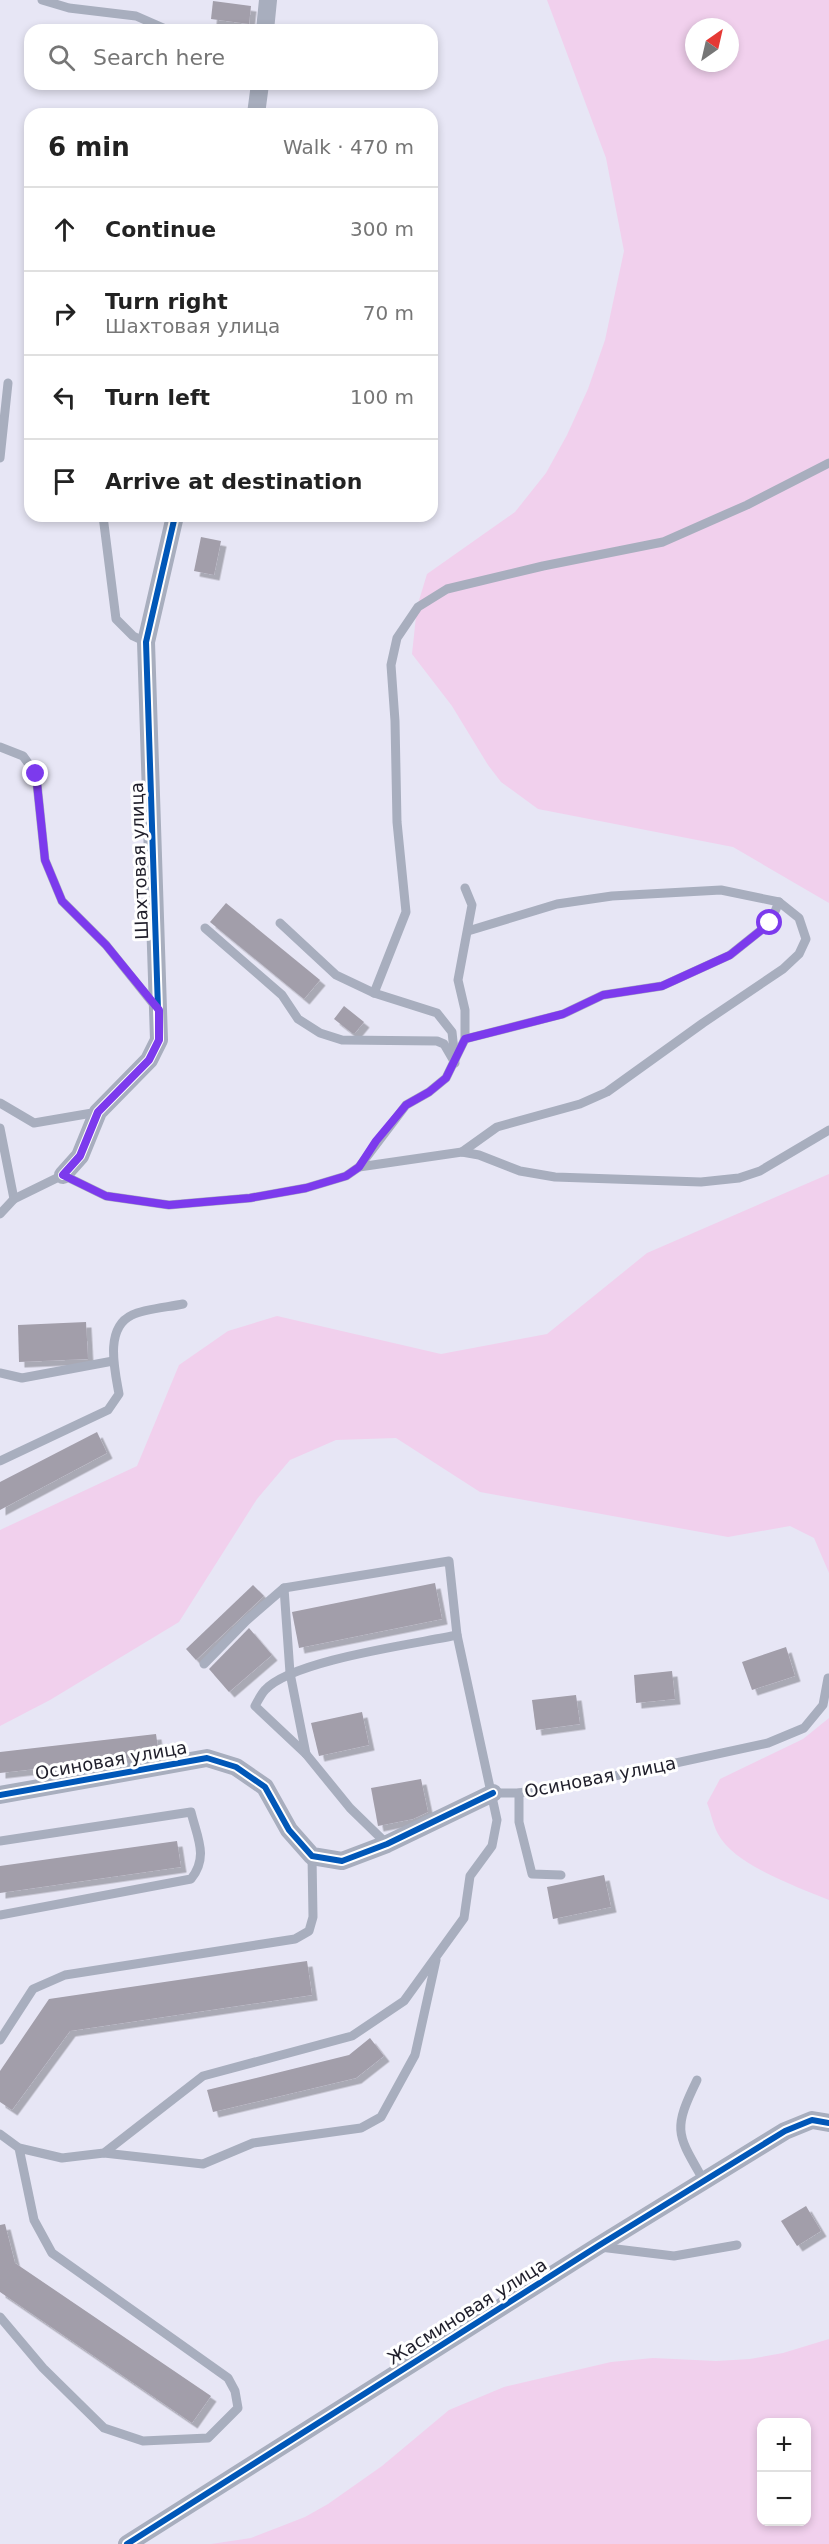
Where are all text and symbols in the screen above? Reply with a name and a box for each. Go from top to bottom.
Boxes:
north arrow [685,18,739,72]
search box [24,24,438,90]
icon: search [45,41,78,74]
text: Search here [93,45,225,70]
text: 6 min [48,132,130,162]
text: Walk · 470 m [283,135,414,159]
icon: ahead [48,213,81,246]
text: Continue [105,217,216,242]
text: 300 m [350,217,414,241]
text: Turn right [105,289,228,314]
icon: right [48,297,81,330]
text: 70 m [363,301,414,325]
text: Шахтовая улица [105,314,280,338]
icon: left [48,381,81,414]
text: Turn left [105,385,210,410]
text: 100 m [350,385,414,409]
icon: arrive [48,465,81,498]
text: Arrive at destination [105,469,362,494]
route end [22,760,48,786]
street label: Шахтовая улица [126,782,152,940]
route start [756,909,782,935]
street label: Осиновая улица [33,1736,189,1784]
street label: Осиновая улица [522,1752,678,1802]
street label: Жасминовая улица [384,2253,550,2369]
map controls [757,2418,811,2526]
button: + [757,2418,811,2472]
button: − [757,2472,811,2526]

